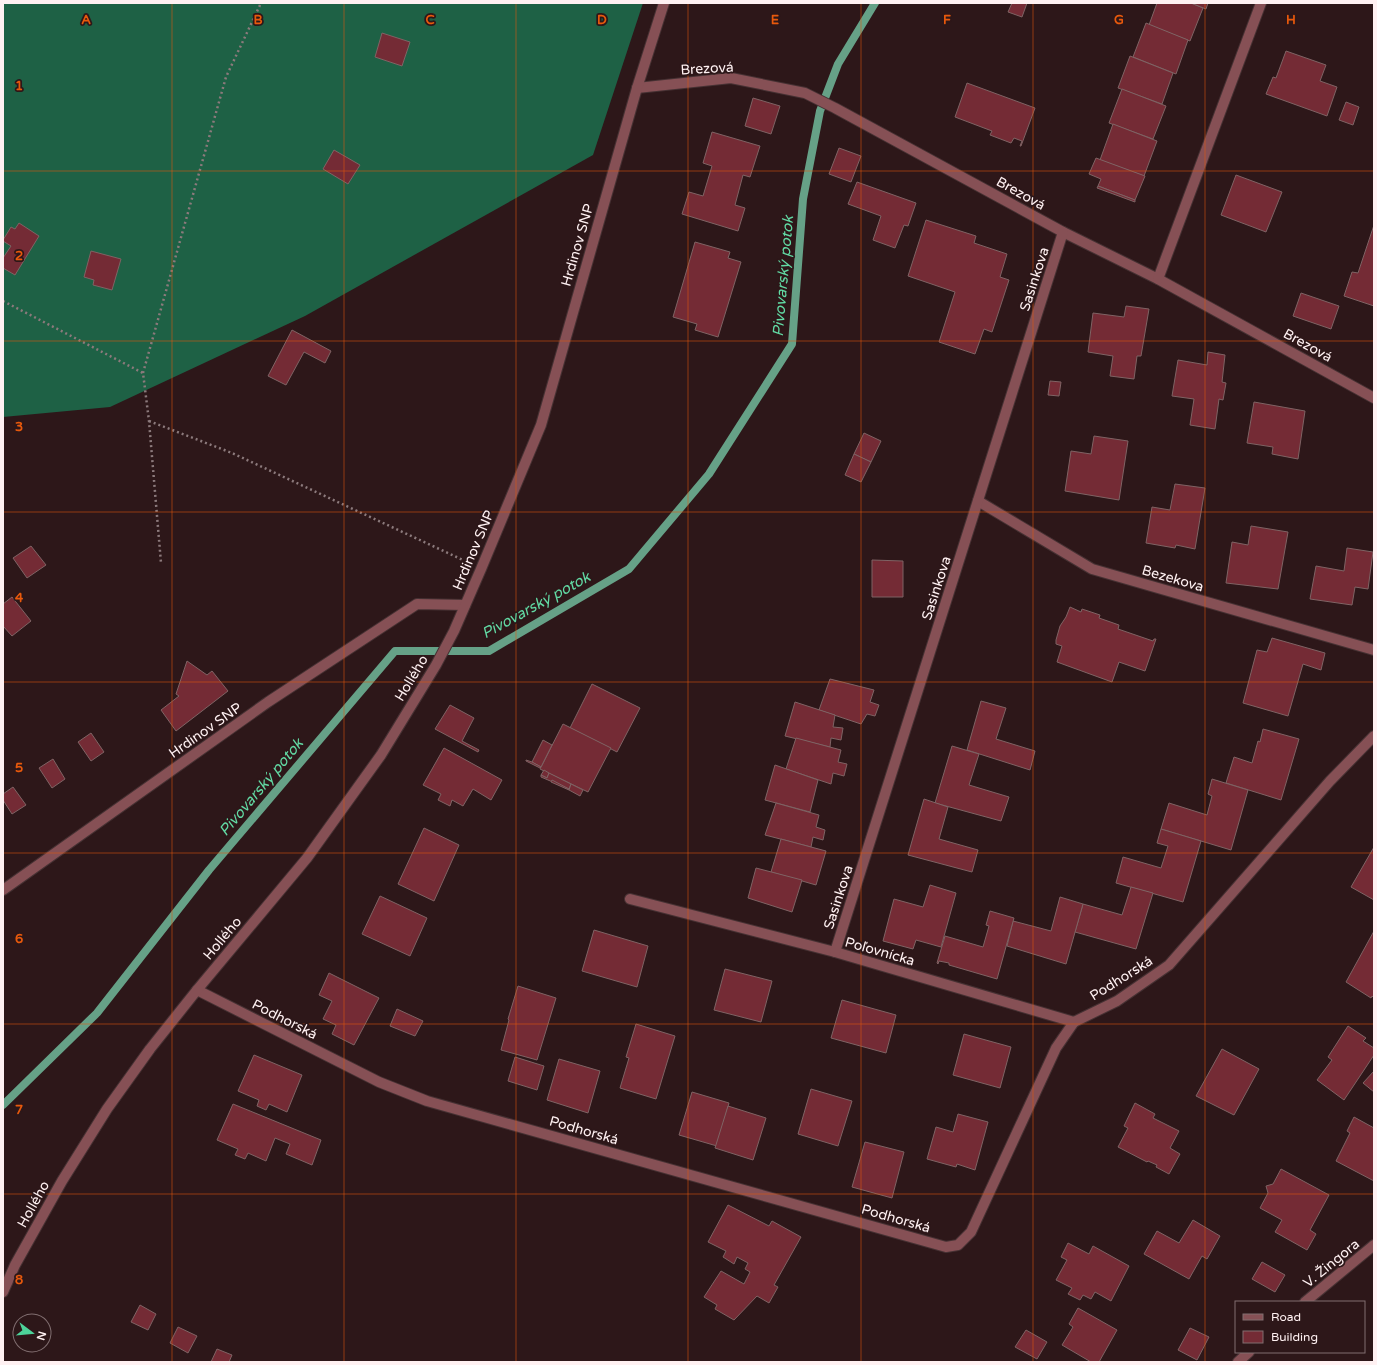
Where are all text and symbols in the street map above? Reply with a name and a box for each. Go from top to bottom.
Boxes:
text: A [81,12,91,28]
text: B [253,12,263,28]
text: C [425,12,435,28]
text: D [597,12,607,28]
text: E [771,12,779,28]
text: F [943,12,951,28]
text: G [1114,12,1124,28]
text: H [1286,12,1296,28]
street label: Brezová [680,59,734,78]
text: 1 [15,78,23,94]
street label: Brezová [993,173,1048,214]
street label: Hrdinov SNP [558,202,597,288]
water label: Pivovarský potok [769,213,797,337]
street label: Sasinkova [1016,245,1053,313]
text: 2 [15,248,23,264]
street label: Brezová [1280,325,1335,366]
text: 3 [15,419,23,435]
street label: Hrdinov SNP [449,508,498,593]
street label: Sasinkova [918,554,955,622]
street label: Bezekova [1140,562,1206,595]
water label: Pivovarský potok [479,567,595,642]
text: 4 [15,590,24,606]
street label: Hollého [391,652,432,704]
street label: Hrdinov SNP [166,699,245,762]
water label: Pivovarský potok [215,733,308,839]
text: 5 [15,760,23,776]
street label: Sasinkova [820,863,857,931]
street label: Hollého [200,913,245,963]
text: 6 [15,931,23,947]
street label: Poľovnícka [843,933,917,970]
street label: Podhorská [1087,952,1156,1004]
street label: Podhorská [249,996,320,1043]
text: 7 [15,1102,23,1118]
street label: Podhorská [547,1113,620,1148]
street label: Hollého [14,1178,53,1231]
street label: Podhorská [859,1201,932,1236]
street label: V. Žingora [1300,1236,1363,1291]
text: 8 [15,1272,23,1288]
legend [1235,1301,1365,1353]
text: Road [1271,1310,1301,1324]
north arrow [12,1313,52,1353]
text: N [34,1330,49,1342]
text: Building [1271,1330,1318,1344]

